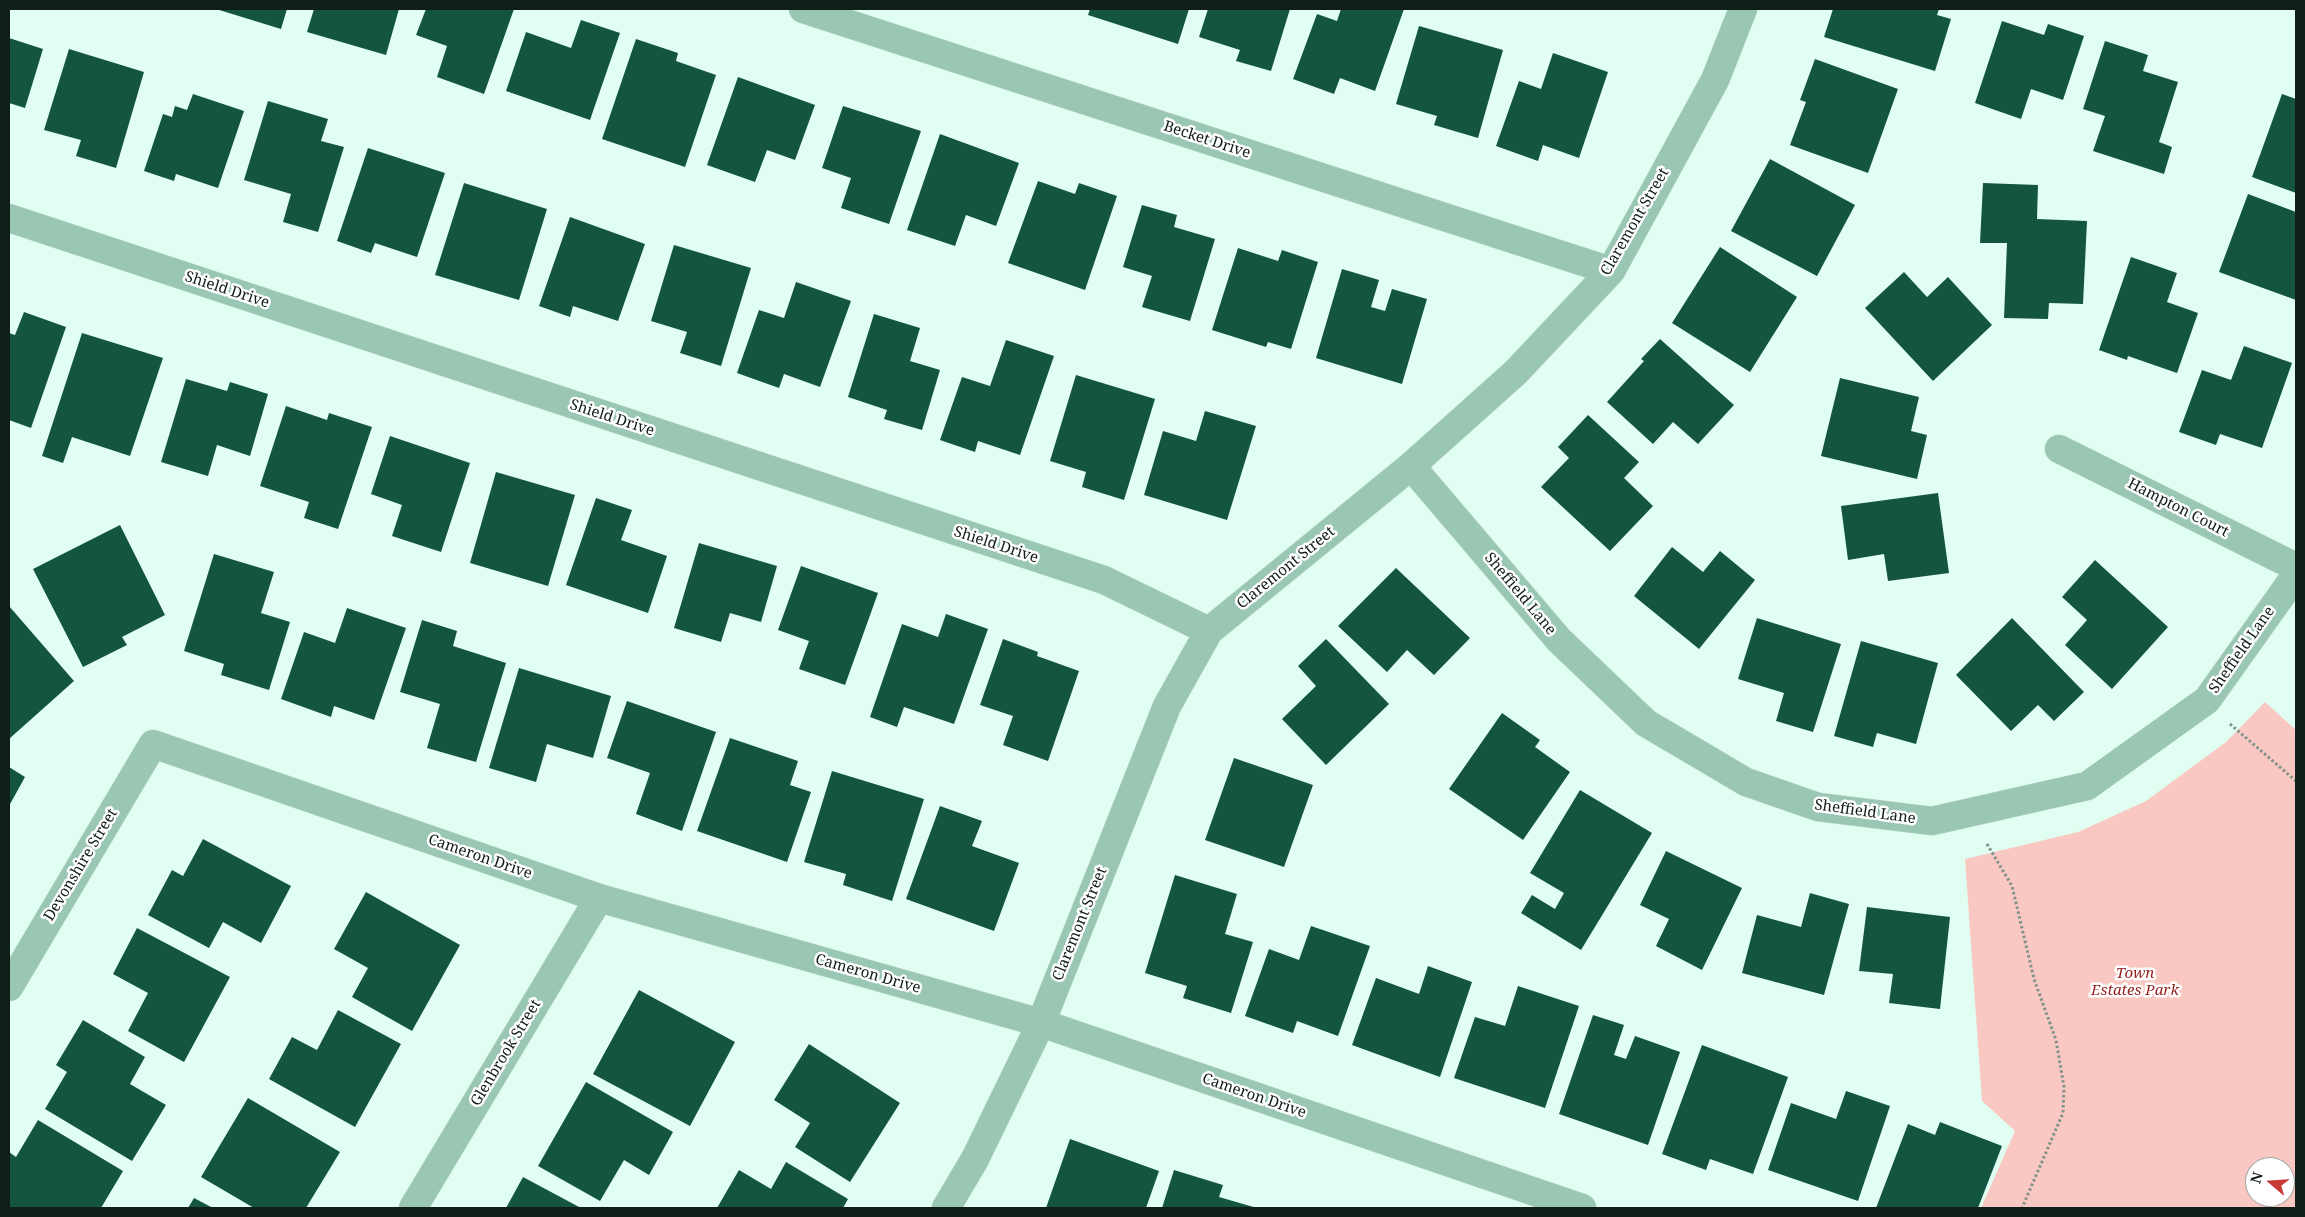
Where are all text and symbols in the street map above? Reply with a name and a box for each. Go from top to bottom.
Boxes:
street label: Becket Drive [1161,117,1253,163]
street label: Claremont Street [1597,165,1673,279]
street label: Shield Drive [182,268,272,312]
street label: Shield Drive [567,396,657,440]
street label: Hampton Court [2124,475,2232,541]
street label: Shield Drive [951,523,1041,567]
street label: Claremont Street [1233,523,1339,613]
street label: Sheffield Lane [1480,549,1560,639]
street label: Sheffield Lane [2205,603,2279,697]
street label: Sheffield Lane [1813,796,1917,828]
street label: Devonshire Street [40,806,122,924]
street label: Cameron Drive [426,831,534,883]
street label: Claremont Street [1049,865,1111,983]
street label: Cameron Drive [813,950,923,998]
park label: Town Estates Park [2091,965,2179,1000]
street label: Glenbrook Street [467,996,545,1110]
street label: Cameron Drive [1200,1070,1308,1122]
north arrow [2245,1157,2295,1207]
text: N [2245,1169,2267,1186]

